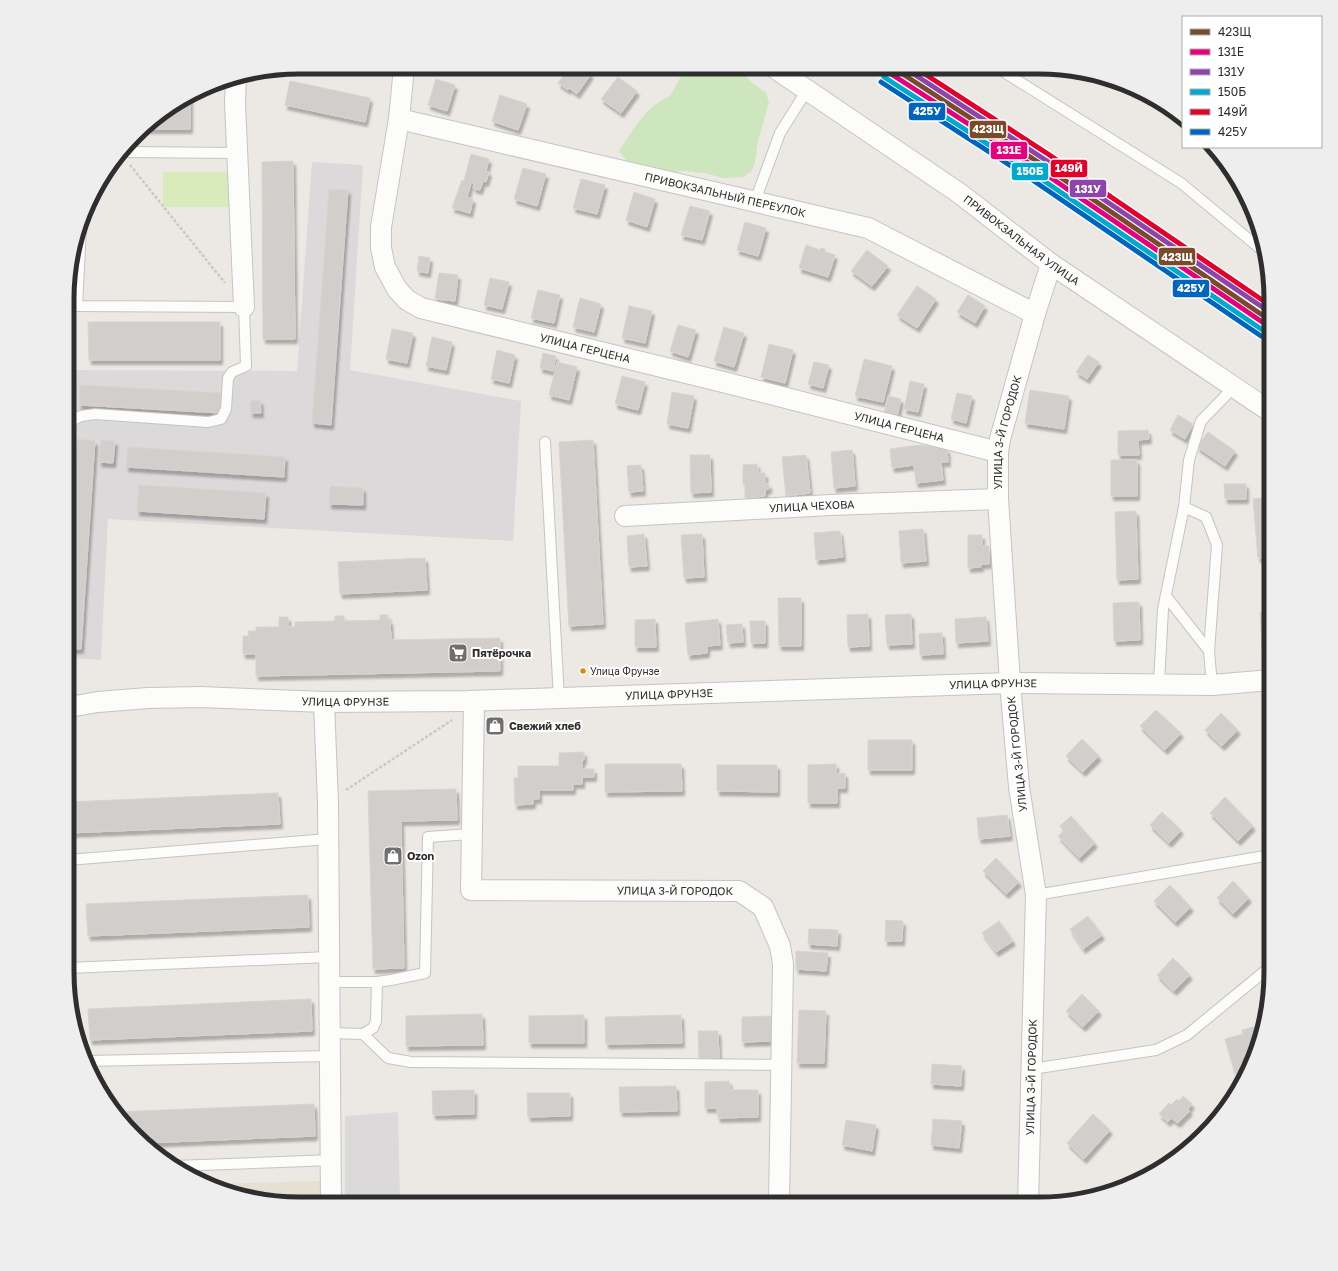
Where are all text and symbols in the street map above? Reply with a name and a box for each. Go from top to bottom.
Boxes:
legend [1182,16,1322,148]
text: 423Щ [1218,24,1251,39]
text: 131Е [1218,44,1244,59]
text: 131У [1218,64,1245,79]
text: 150Б [1218,84,1246,99]
line badge: 425У [908,102,946,121]
text: 425У [913,104,941,117]
text: 149Й [1218,104,1248,119]
line badge: 423Щ [969,120,1007,139]
text: 423Щ [972,122,1004,135]
text: 425У [1218,124,1247,139]
line badge: 131Е [990,141,1028,160]
text: 131Е [997,143,1022,156]
line badge: 149Й [1050,159,1088,178]
text: 149Й [1055,161,1083,174]
line badge: 150Б [1011,162,1049,181]
text: 150Б [1016,164,1044,177]
street label: ПРИВОКЗАЛЬНЫЙ ПЕРЕУЛОК [644,169,808,219]
line badge: 131У [1069,179,1107,198]
text: 131У [1075,182,1101,195]
street label: ПРИВОКЗАЛЬНАЯ УЛИЦА [961,192,1083,288]
line badge: 423Щ [1158,247,1196,266]
text: 423Щ [1161,250,1193,263]
line badge: 425У [1172,279,1210,298]
text: 425У [1177,281,1205,294]
street label: УЛИЦА ГЕРЦЕНА [538,330,632,365]
street label: УЛИЦА 3-Й ГОРОДОК [991,373,1024,489]
street label: УЛИЦА ГЕРЦЕНА [853,409,947,444]
street label: УЛИЦА ЧЕХОВА [769,497,855,514]
supermarket icon: Пятёрочка [447,642,469,664]
place label: Пятёрочка [472,646,531,659]
place label: Улица Фрунзе [590,665,660,677]
marker: Улица Фрунзе [578,666,588,676]
street label: УЛИЦА ФРУНЗЕ [949,676,1037,691]
street label: УЛИЦА ФРУНЗЕ [625,686,714,702]
street label: УЛИЦА ФРУНЗЕ [301,694,390,708]
street label: УЛИЦА 3-Й ГОРОДОК [1004,695,1029,813]
shop icon: Свежий хлеб [484,715,506,737]
place label: Свежий хлеб [509,719,581,732]
shop icon: Ozon [382,845,404,867]
place label: Ozon [407,849,435,862]
street label: УЛИЦА 3-Й ГОРОДОК [617,884,734,897]
street label: УЛИЦА 3-Й ГОРОДОК [1023,1018,1039,1135]

